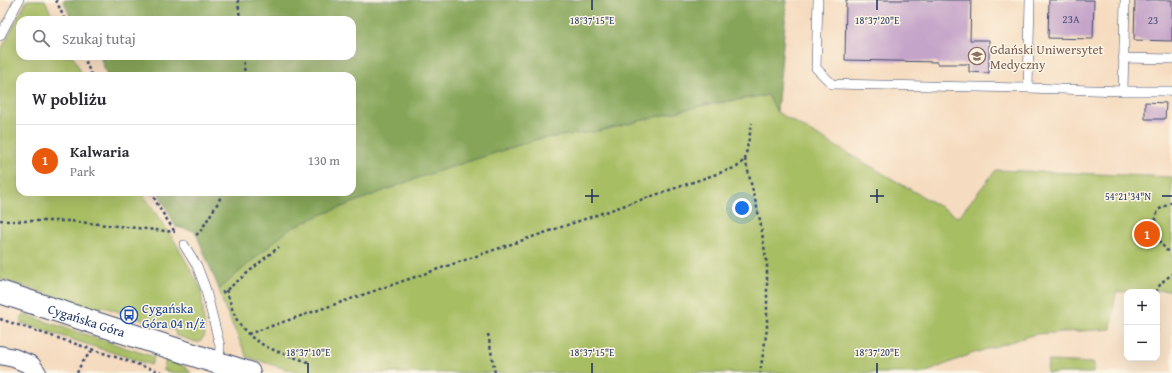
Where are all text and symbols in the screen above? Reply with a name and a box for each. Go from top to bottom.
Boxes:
house number: 23A [1062,11,1080,27]
house number: 23 [1148,12,1158,28]
text: 18°37'15"E [570,13,614,28]
text: 18°37'20"E [855,13,899,28]
search box [16,16,356,60]
icon: search [30,27,52,49]
text: Szukaj tutaj [62,28,136,49]
place label: Gdański Uniwersytet Medyczny [990,40,1104,74]
school or university icon: Gdański Uniwersytet Medyczny [967,46,987,66]
text: W pobliżu [32,86,107,111]
text: Kalwaria [70,141,129,162]
text: 1 [42,151,48,170]
text: 130 m [308,151,340,170]
text: Park [70,162,95,181]
text: 54°21'34"N [1105,189,1151,204]
your location [732,198,752,218]
pin: 1 [1134,219,1160,249]
map controls [1124,289,1160,361]
button: + [1124,289,1160,325]
street label: Cygańska Góra [46,299,128,342]
place label: Cygańska Góra 04 n/ż [142,299,205,333]
bus stop icon: Cygańska Góra 04 n/ż [119,305,139,325]
button: − [1124,325,1160,361]
text: 18°37'10"E [286,345,330,360]
text: 18°37'15"E [570,345,614,360]
text: 18°37'20"E [855,345,899,360]

